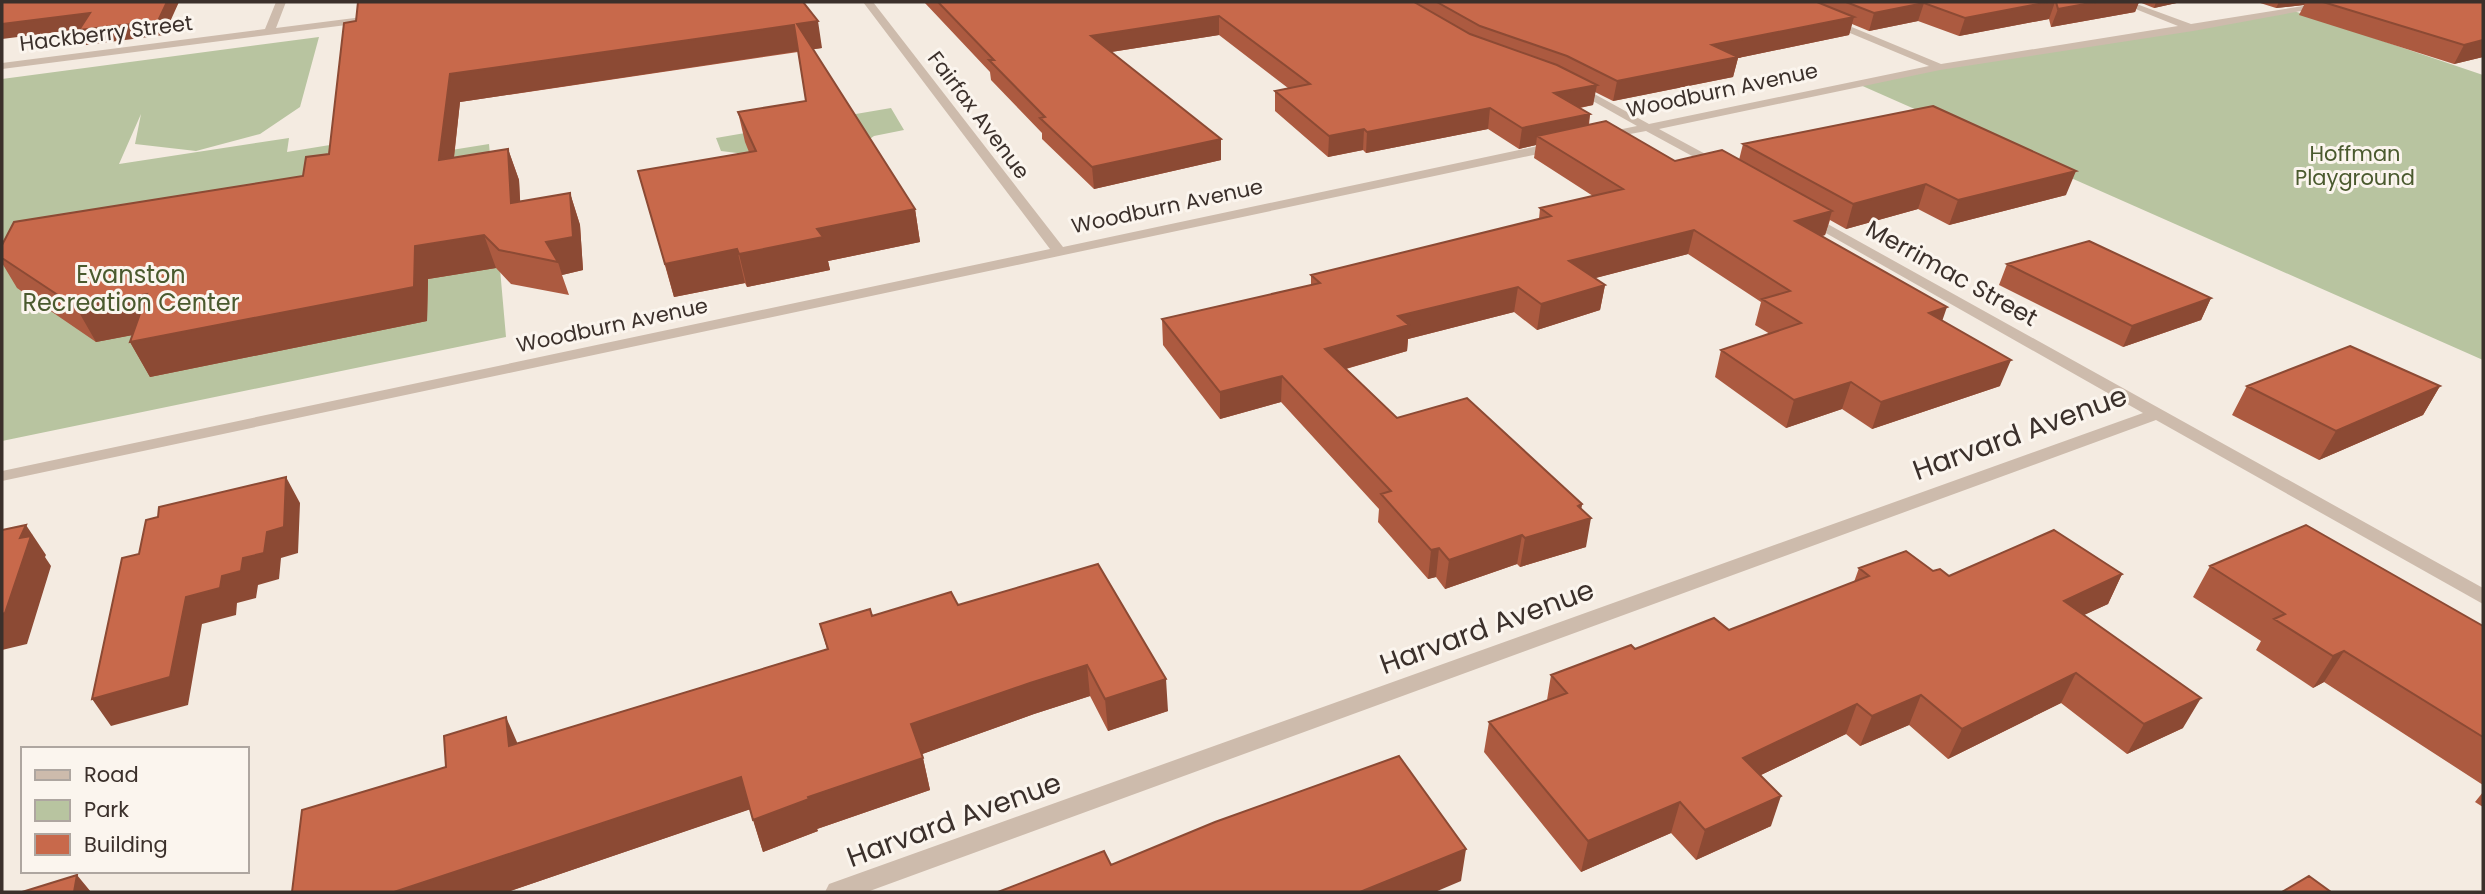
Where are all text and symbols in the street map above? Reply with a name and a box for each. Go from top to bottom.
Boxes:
street label: Hackberry Street [18,8,194,58]
street label: Fairfax Avenue [921,45,1037,185]
street label: Woodburn Avenue [1624,56,1820,124]
park label: Hoffman Playground [2295,139,2415,192]
street label: Woodburn Avenue [1069,172,1265,240]
street label: Merrimac Street [1860,212,2044,334]
park label: Evanston Recreation Center [22,258,240,319]
street label: Woodburn Avenue [514,291,710,359]
street label: Harvard Avenue [1907,376,2133,490]
street label: Harvard Avenue [1374,570,1600,684]
legend [21,747,248,873]
text: Road [84,760,139,789]
street label: Harvard Avenue [841,763,1067,877]
text: Park [84,795,129,824]
text: Building [84,830,168,859]

